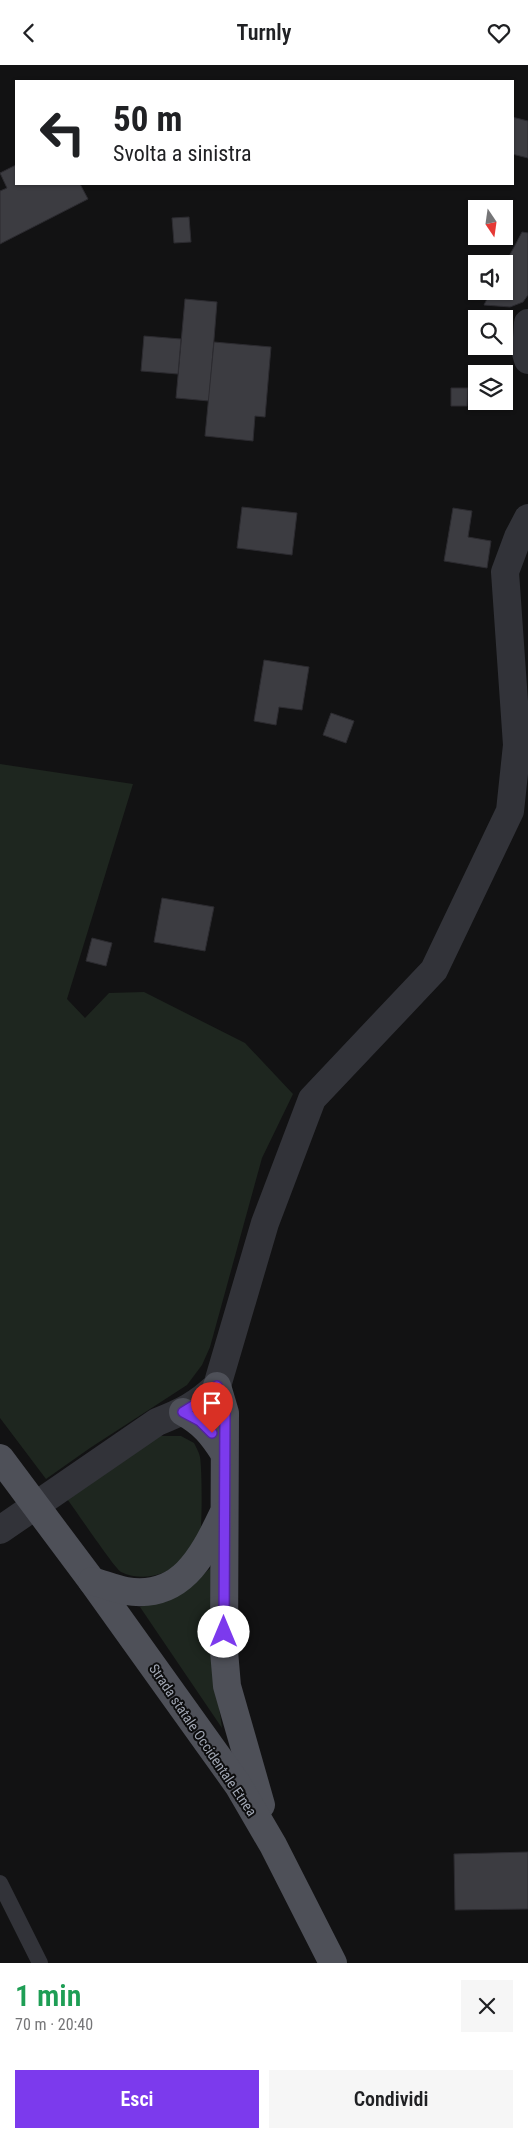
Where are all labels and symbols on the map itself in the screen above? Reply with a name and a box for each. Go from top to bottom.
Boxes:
north arrow [468,200,512,245]
pin [191,1382,233,1433]
position arrow [197,1605,249,1657]
street label: Strada statale Occidentale Etnea [146,1661,260,1819]

